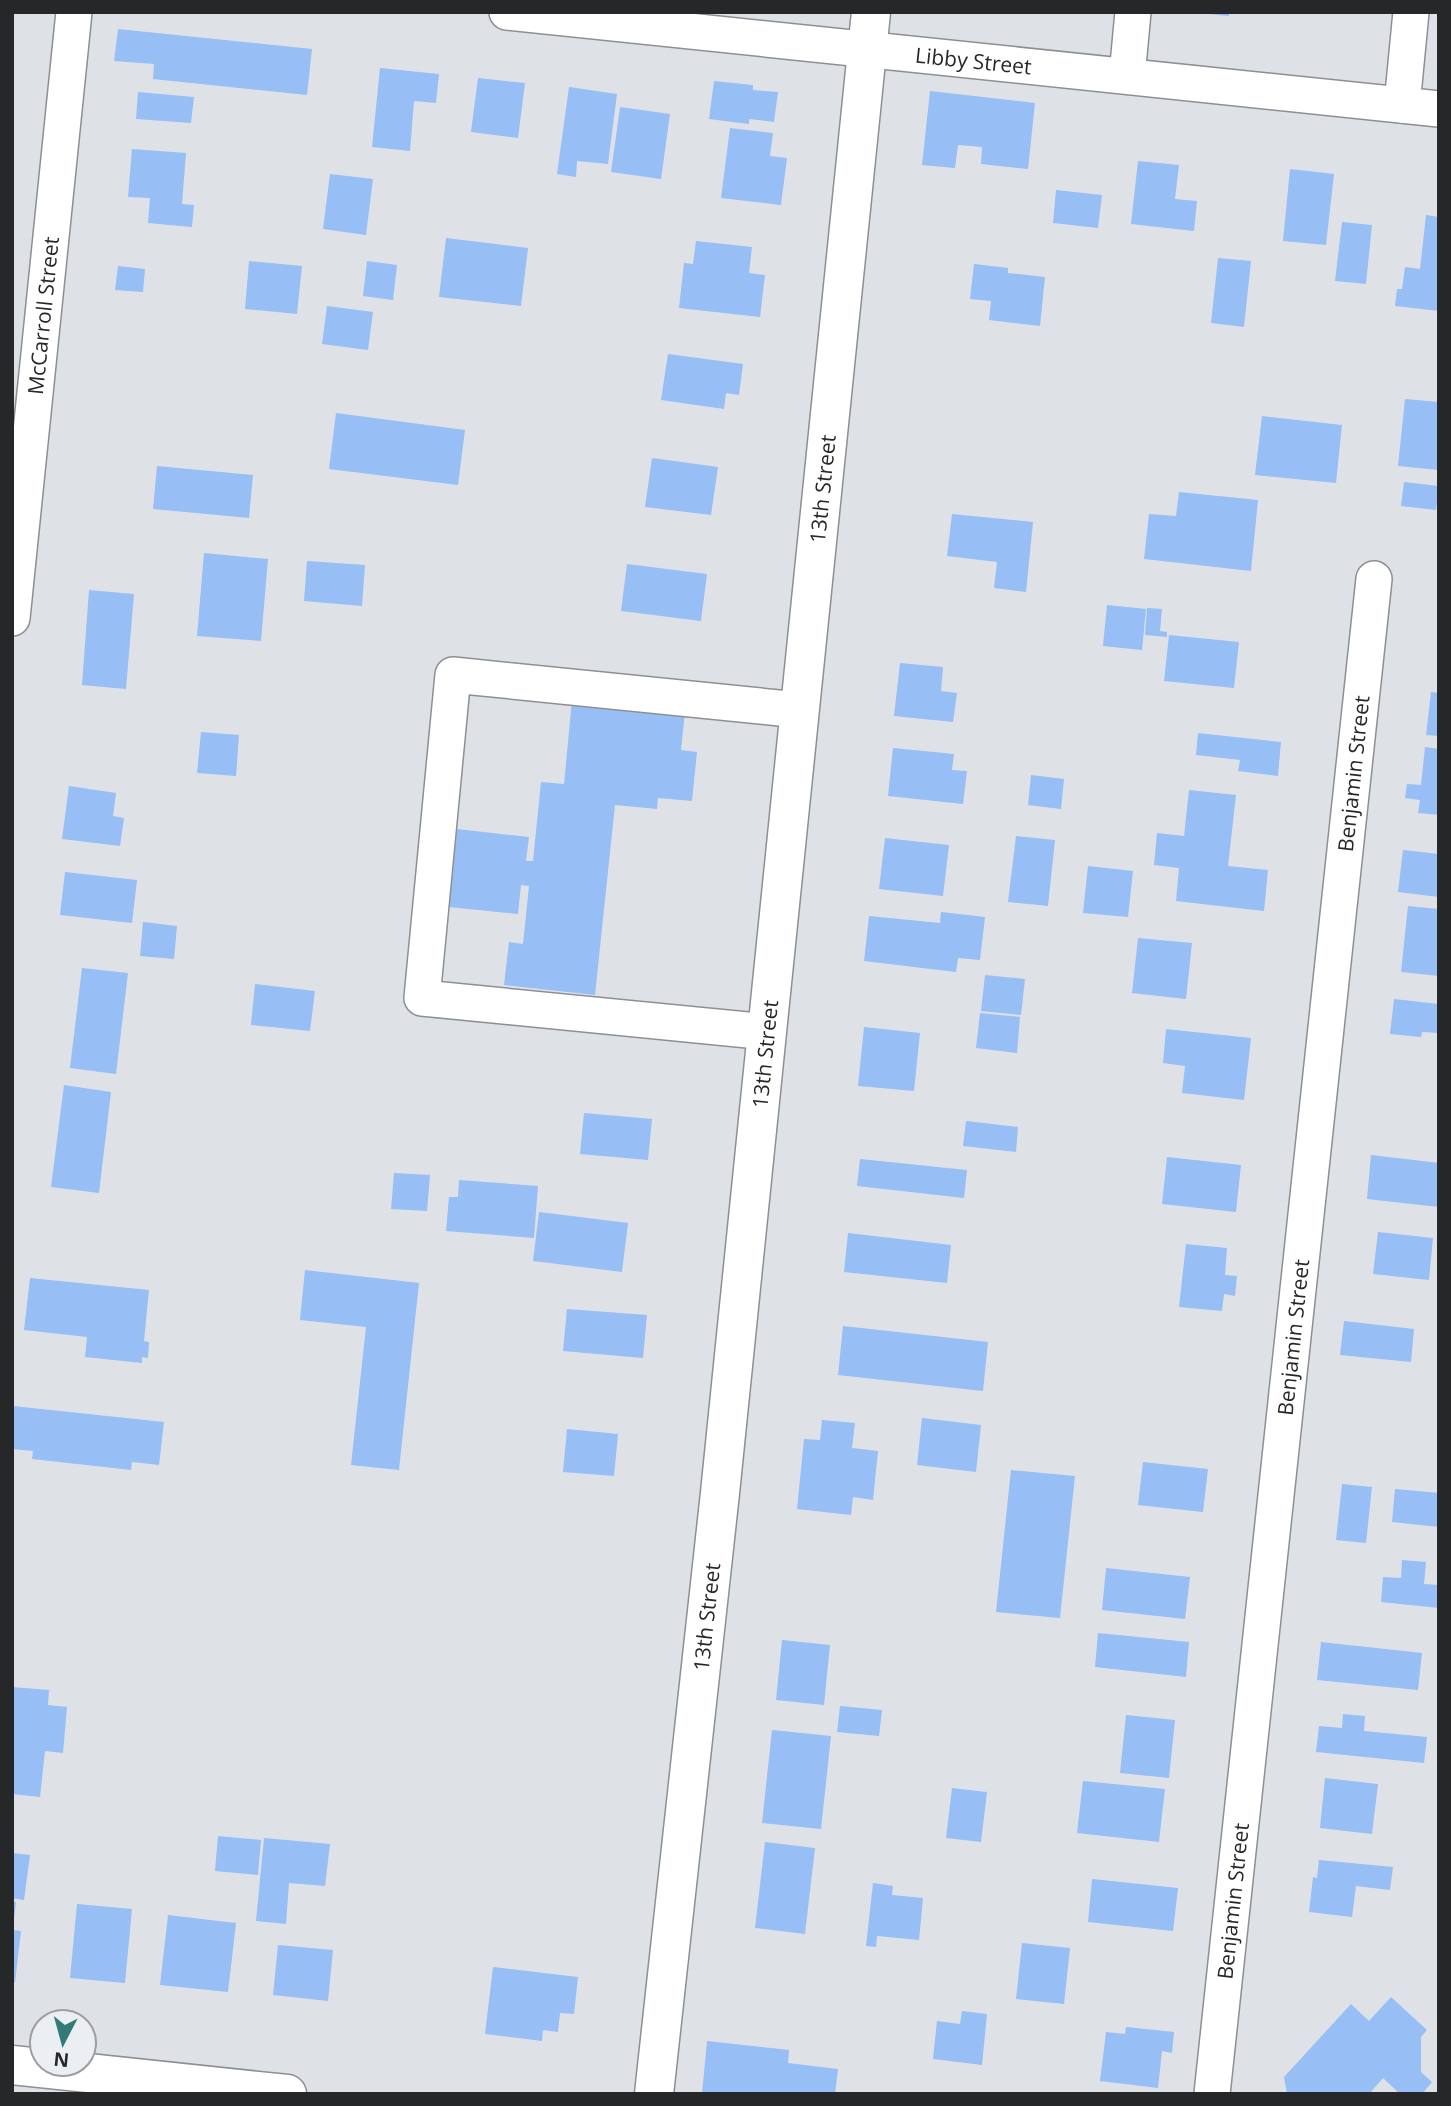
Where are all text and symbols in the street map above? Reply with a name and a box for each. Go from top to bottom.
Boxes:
street label: Libby Street [914,41,1033,81]
street label: McCarroll Street [21,235,65,396]
street label: 13th Street [803,433,842,544]
street label: Benjamin Street [1331,694,1375,853]
street label: 13th Street [745,998,784,1109]
street label: Benjamin Street [1271,1258,1315,1417]
street label: 13th Street [687,1561,726,1672]
street label: Benjamin Street [1210,1822,1255,1981]
north arrow [28,2008,98,2078]
text: N [52,2046,70,2074]

